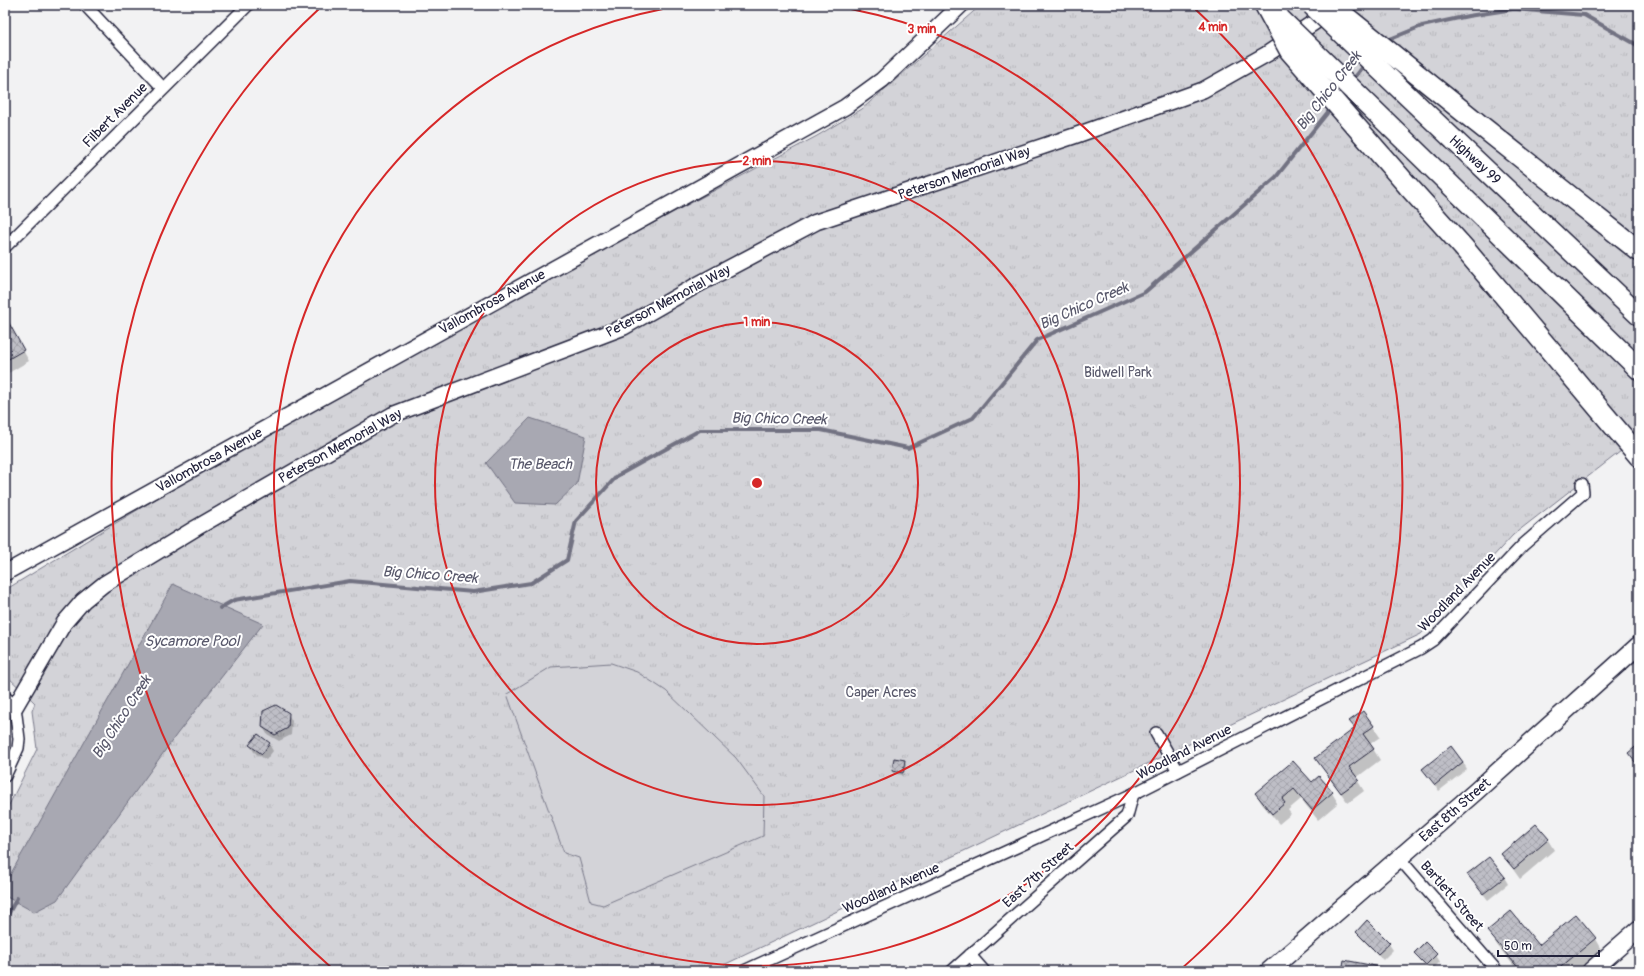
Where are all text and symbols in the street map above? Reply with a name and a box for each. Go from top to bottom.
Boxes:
text: 4 min [1197,20,1228,35]
text: 3 min [908,22,937,37]
water label: Big Chico Creek [1292,46,1367,134]
street label: Filbert Avenue [79,79,151,151]
street label: Highway 99 [1446,132,1504,188]
street label: Peterson Memorial Way [896,142,1032,204]
text: 2 min [743,154,772,169]
street label: Peterson Memorial Way [603,261,733,341]
street label: Vallombrosa Avenue [436,266,548,338]
water label: Big Chico Creek [1037,277,1133,334]
text: 1 min [744,315,771,330]
park label: Bidwell Park [1084,364,1152,381]
street label: Peterson Memorial Way [275,405,405,487]
water label: Big Chico Creek [731,409,829,429]
street label: Vallombrosa Avenue [153,424,265,496]
water label: The Beach [508,455,573,474]
centre of rings [750,476,764,490]
street label: Woodland Avenue [1415,549,1499,635]
water label: Big Chico Creek [382,562,480,588]
water label: Sycamore Pool [145,632,241,651]
water label: Big Chico Creek [88,670,157,762]
park label: Caper Acres [846,684,917,701]
street label: Woodland Avenue [1134,721,1234,783]
street label: East 8th Street [1416,774,1494,846]
street label: East 7th Street [999,839,1077,911]
street label: Bartlett Street [1417,857,1487,935]
street label: Woodland Avenue [840,859,942,917]
scale bar [1498,932,1599,958]
text: 50 m [1504,939,1532,954]

